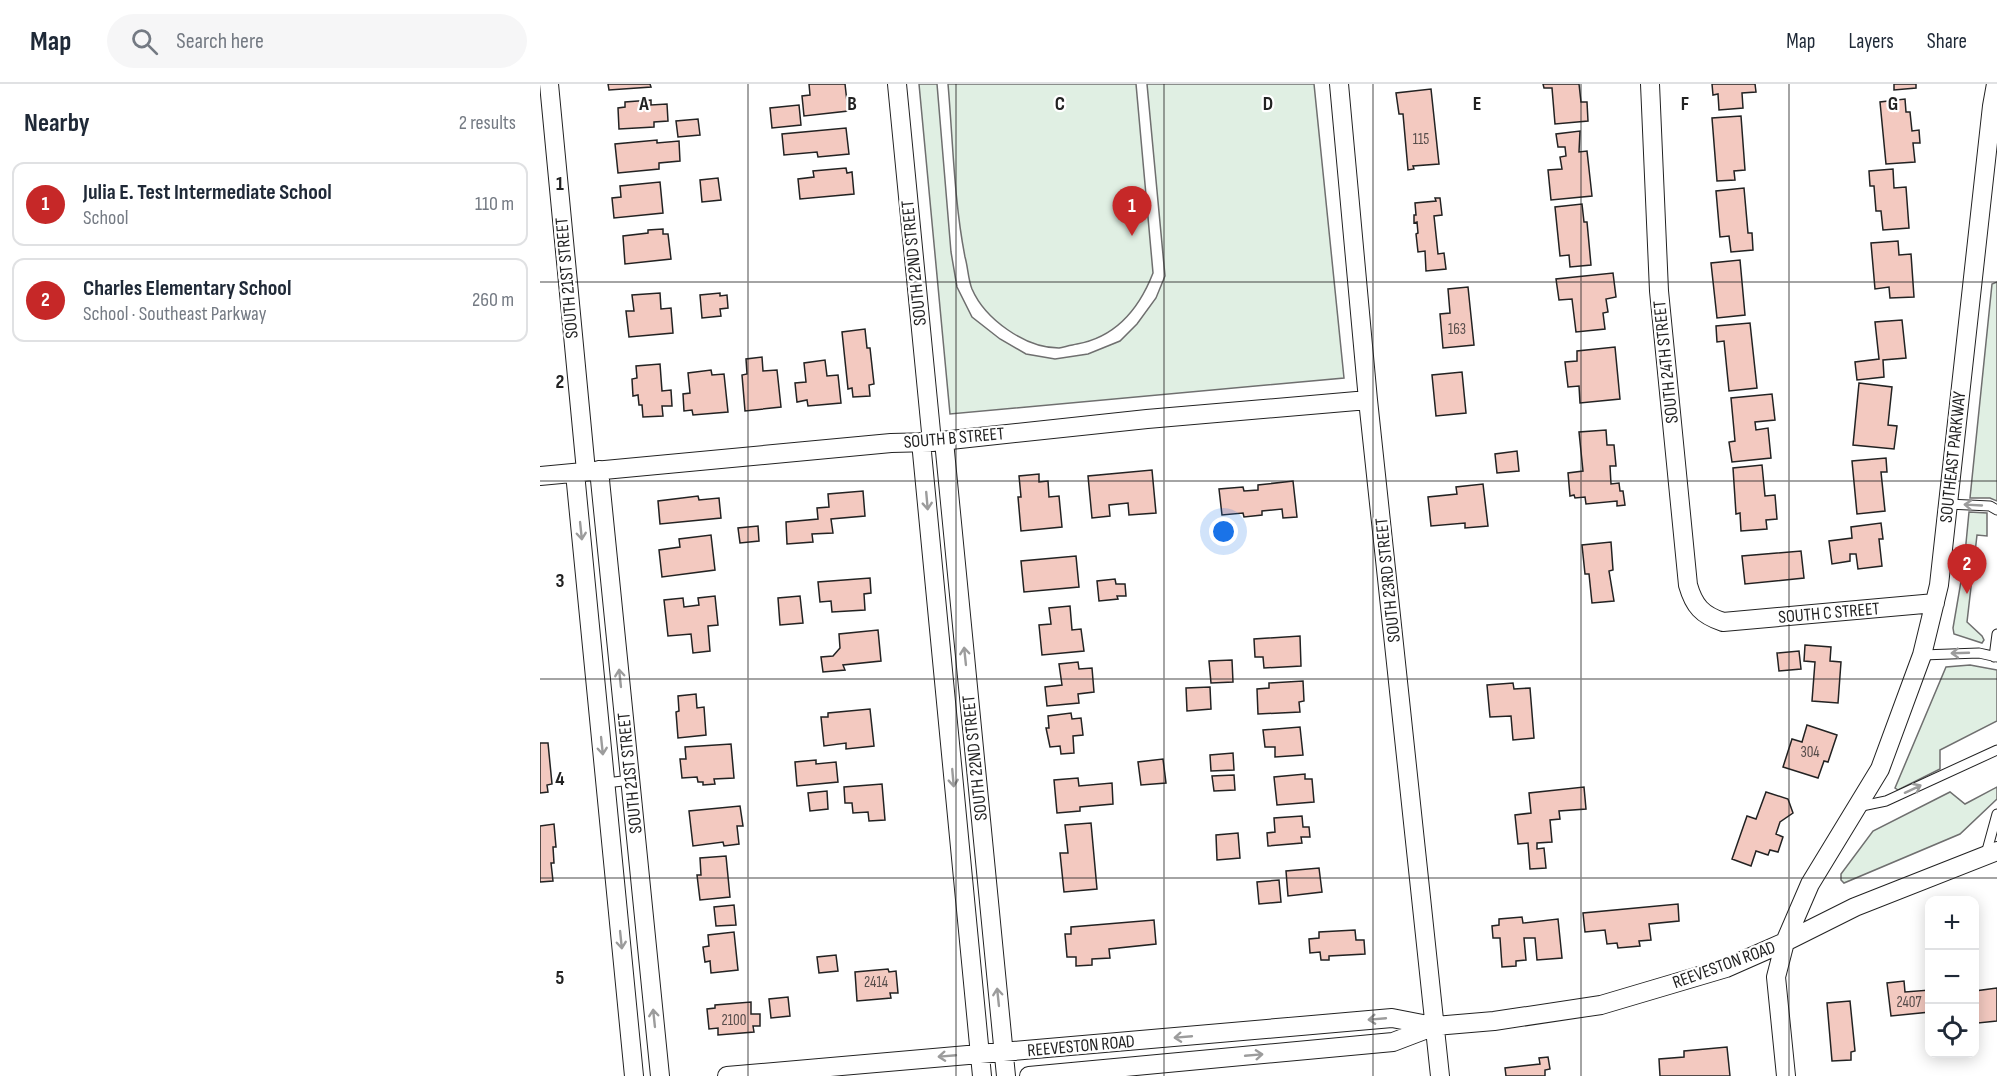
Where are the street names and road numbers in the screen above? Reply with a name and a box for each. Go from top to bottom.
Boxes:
street label: SOUTH 22ND STREET [897,199,931,327]
street label: SOUTH 21ST STREET [551,216,583,340]
street label: SOUTH 24TH STREET [1649,300,1683,424]
street label: SOUTHEAST PARKWAY [1936,390,1970,524]
street label: SOUTH B STREET [903,423,1005,453]
street label: SOUTH 23RD STREET [1371,517,1405,643]
street label: SOUTH C STREET [1777,598,1881,628]
street label: SOUTH 22ND STREET [958,694,992,822]
street label: SOUTH 21ST STREET [613,711,647,835]
street label: REEVESTON ROAD [1670,937,1778,993]
street label: REEVESTON ROAD [1026,1031,1136,1061]

